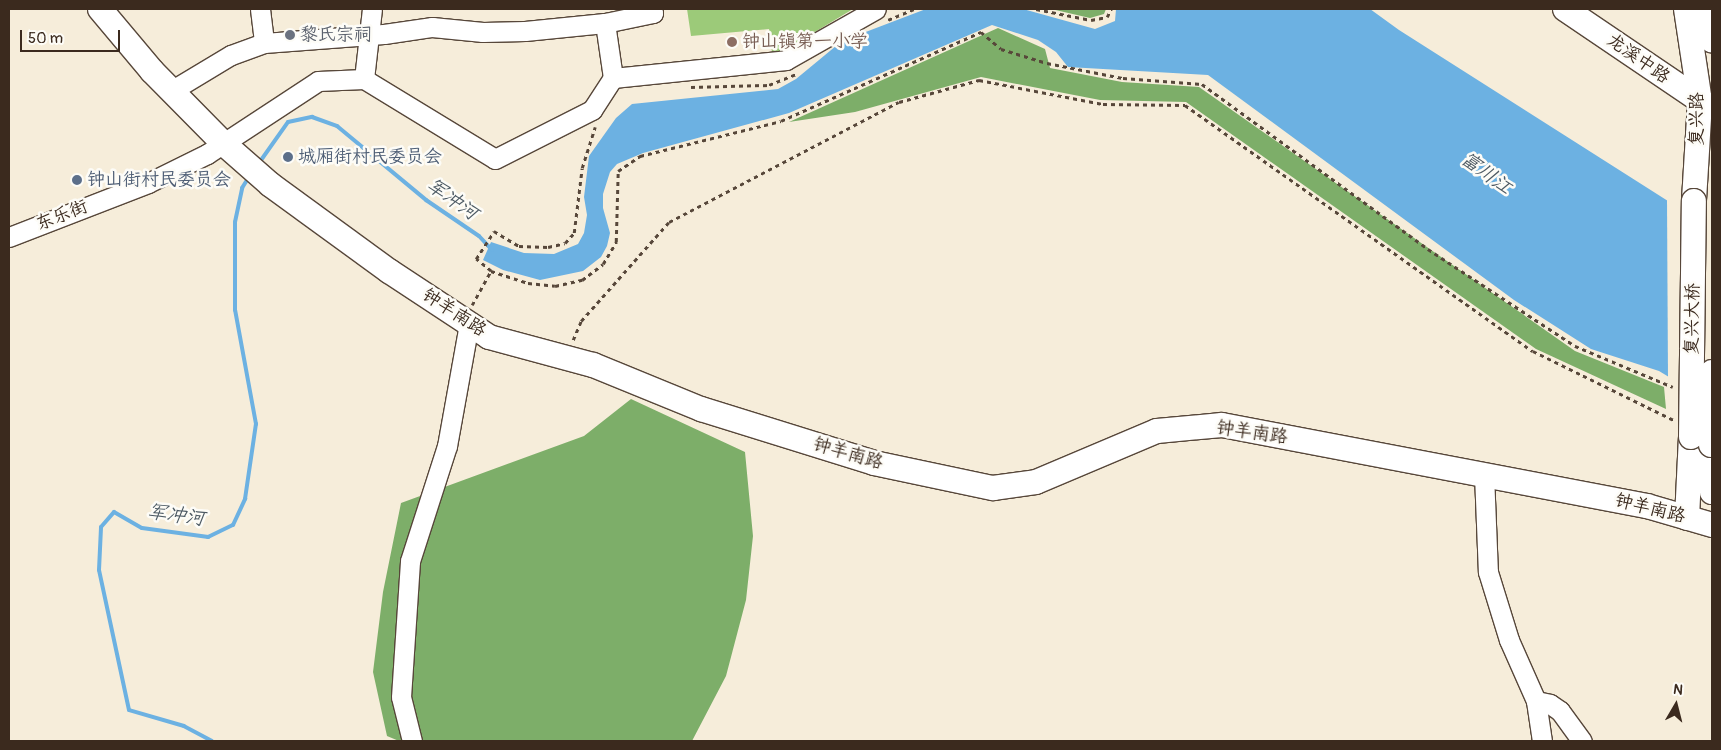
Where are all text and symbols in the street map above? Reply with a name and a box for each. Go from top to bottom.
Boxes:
scale bar [22,20,122,52]
place label: 黎氏宗祠 [300,24,372,46]
text: 50 m [28,29,63,48]
marker: 黎氏宗祠 [284,29,296,41]
street label: 龙溪中路 [1602,30,1674,88]
place label: 钟山镇第一小学 [742,31,868,53]
marker: 钟山镇第一小学 [726,36,738,48]
street label: 复兴路 [1686,92,1708,146]
place label: 城厢街村民委员会 [298,146,442,168]
water label: 富川江 [1456,148,1516,200]
marker: 城厢街村民委员会 [282,151,294,163]
place label: 钟山街村民委员会 [87,169,231,191]
marker: 钟山街村民委员会 [71,174,83,186]
water label: 军冲河 [422,174,482,226]
street label: 东乐街 [33,196,91,236]
street label: 复兴大桥 [1682,283,1704,355]
street label: 钟羊南路 [418,284,490,342]
street label: 钟羊南路 [1215,417,1289,449]
street label: 钟羊南路 [810,434,886,474]
street label: 钟羊南路 [1612,490,1688,528]
water label: 军冲河 [146,501,206,531]
north arrow [1651,680,1701,730]
text: N [1672,681,1684,699]

